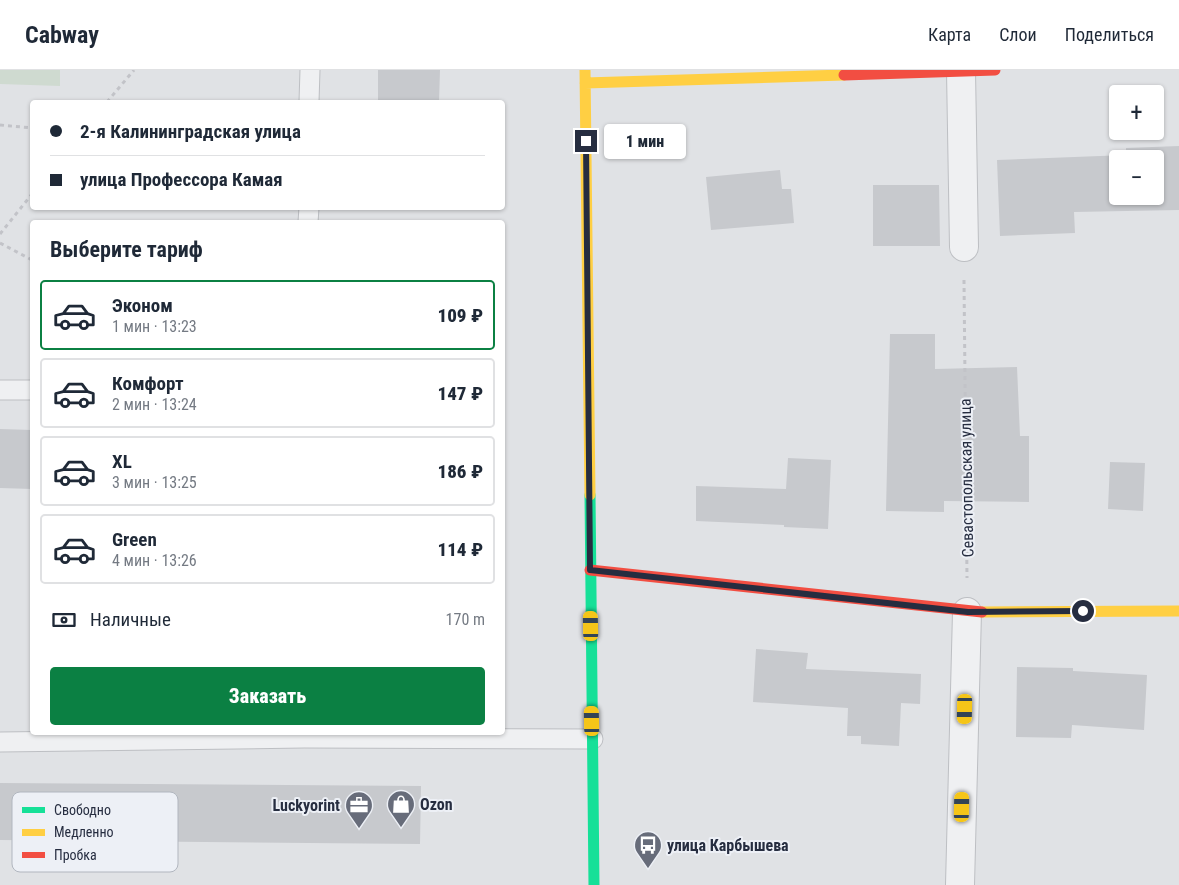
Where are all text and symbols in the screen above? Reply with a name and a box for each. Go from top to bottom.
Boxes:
text: Cabway [25,21,99,49]
text: Карта [928,24,971,45]
text: Слои [999,24,1037,45]
text: Поделиться [1065,24,1154,45]
map controls [1109,85,1164,205]
button: + [1109,85,1164,140]
text: 2-я Калининградская улица [80,120,301,143]
callout: 1 мин [604,124,686,158]
route end [575,130,597,152]
text: 1 мин [626,132,664,151]
button: − [1109,150,1164,205]
text: улица Профессора Камая [80,168,283,191]
text: Выберите тариф [50,237,203,262]
icon: car [52,293,97,338]
text: Эконом [112,294,173,317]
text: 109 ₽ [438,304,483,327]
text: 1 мин · 13:23 [112,317,197,336]
icon: car [52,371,97,416]
text: Комфорт [112,372,184,395]
text: 147 ₽ [438,382,483,405]
text: 2 мин · 13:24 [112,395,197,414]
street label: Севастопольская улица [956,398,977,558]
icon: car [52,449,97,494]
text: XL [112,450,132,473]
text: 186 ₽ [438,460,483,483]
text: 3 мин · 13:25 [112,473,197,492]
icon: car [52,527,97,572]
text: Green [112,528,157,551]
text: 114 ₽ [438,538,483,561]
text: 4 мин · 13:26 [112,551,197,570]
route start [1072,600,1094,622]
icon: cash [50,606,78,634]
text: Наличные [90,608,171,631]
text: 170 m [446,610,485,629]
car [583,611,598,641]
button: Заказать [50,667,485,725]
car [957,694,972,724]
car [584,706,599,736]
shop icon: Ozon [386,789,416,828]
office icon: Luckyorint [344,790,374,829]
legend [12,792,178,872]
car [954,792,969,822]
place label: Ozon [420,795,453,814]
place label: Luckyorint [273,796,340,815]
text: Свободно [54,802,111,818]
text: Медленно [54,824,114,840]
bus stop icon: улица Карбышева [633,830,663,869]
place label: улица Карбышева [667,836,789,855]
text: Пробка [54,847,97,863]

